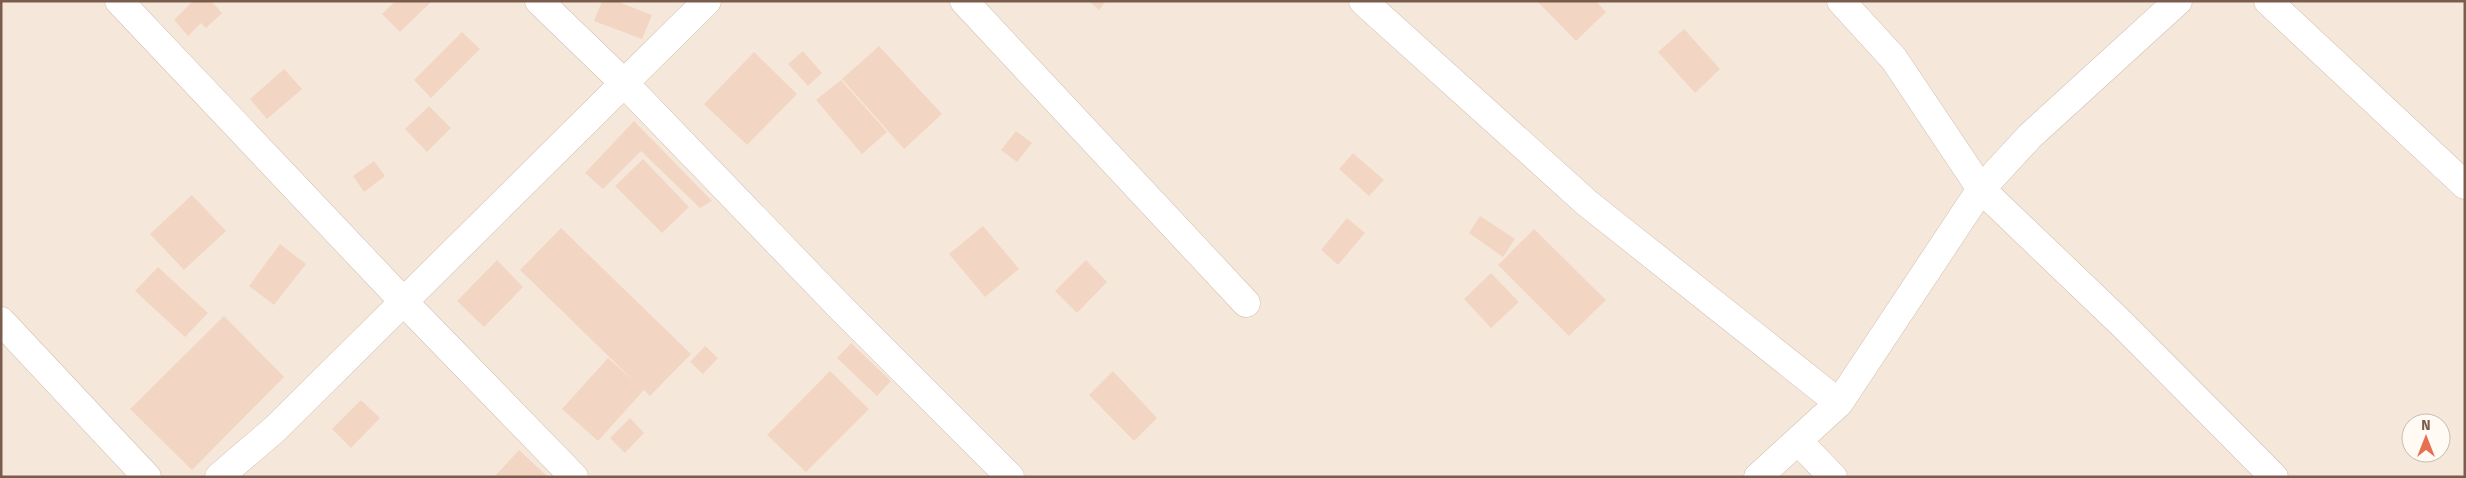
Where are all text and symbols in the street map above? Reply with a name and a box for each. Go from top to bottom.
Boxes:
north arrow [2401,413,2451,463]
text: N [2421,417,2431,434]

